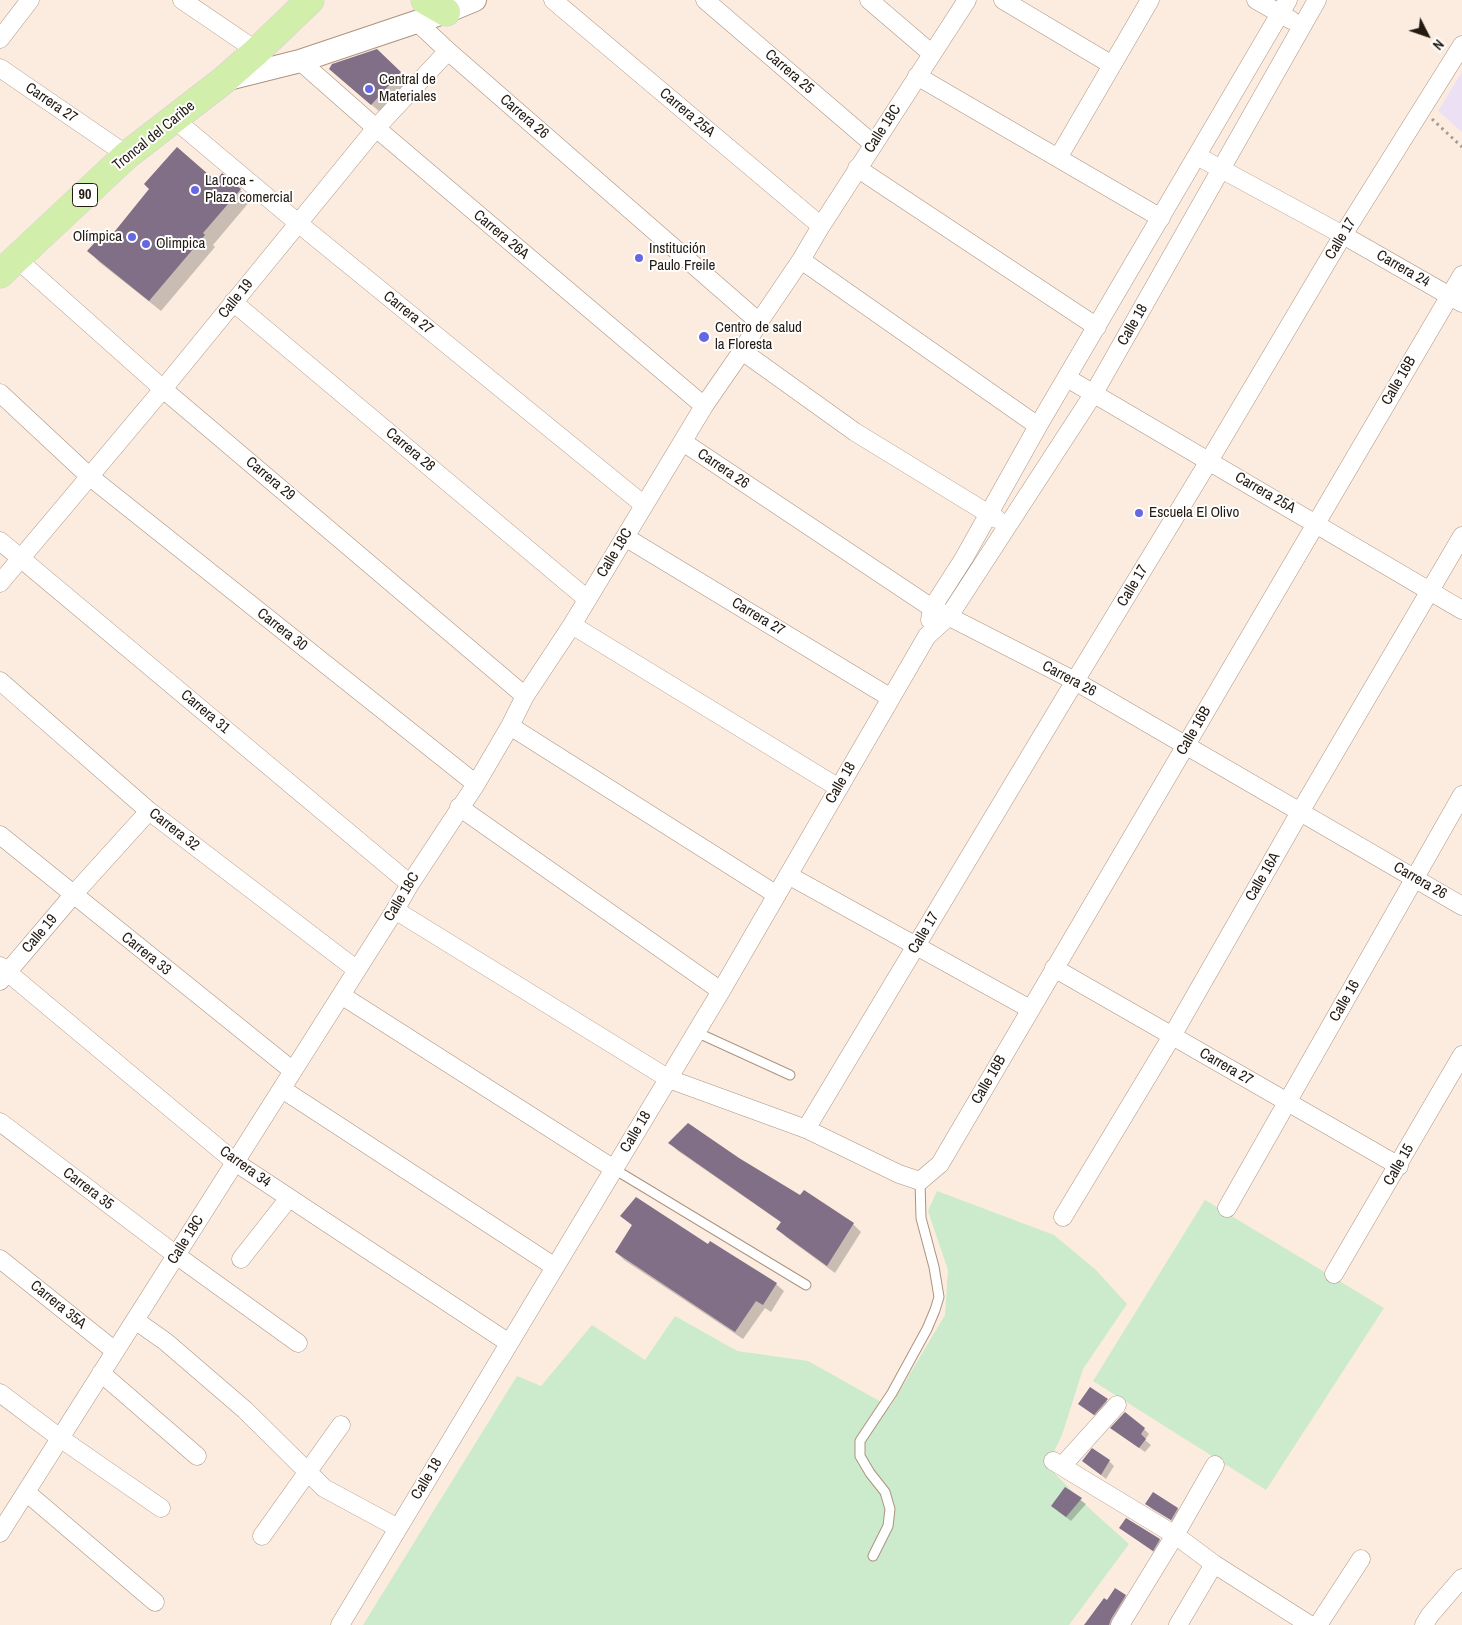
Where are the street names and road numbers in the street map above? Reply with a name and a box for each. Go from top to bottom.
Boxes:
street label: Carrera 25 [761,46,817,98]
street label: Carrera 27 [22,79,80,127]
street label: Carrera 25A [656,85,718,141]
street label: Carrera 26 [496,91,552,143]
street label: Troncal del Caribe [109,97,199,175]
street label: Calle 18C [861,101,905,157]
road number: 90 [72,184,98,206]
street label: Carrera 26A [470,207,532,263]
street label: Calle 17 [1322,215,1360,263]
street label: Carrera 24 [1373,247,1433,291]
street label: Calle 19 [215,276,257,322]
street label: Carrera 27 [379,288,437,338]
street label: Calle 18 [1114,301,1152,349]
street label: Calle 16B [1378,353,1420,409]
street label: Carrera 28 [382,424,438,476]
street label: Carrera 26 [694,445,752,493]
street label: Carrera 29 [242,453,298,505]
street label: Carrera 25A [1231,468,1299,518]
street label: Calle 18C [593,525,637,581]
street label: Calle 17 [1114,562,1152,610]
street label: Carrera 27 [728,594,788,640]
street label: Carrera 30 [253,605,311,655]
street label: Carrera 26 [1039,657,1099,701]
street label: Carrera 31 [177,686,233,738]
street label: Calle 16B [1173,703,1215,759]
street label: Calle 18 [822,759,860,807]
street label: Carrera 32 [145,805,203,855]
street label: Calle 16A [1242,849,1284,905]
street label: Carrera 26 [1390,859,1450,903]
street label: Calle 18C [380,869,424,925]
street label: Calle 17 [905,909,943,957]
street label: Calle 19 [19,911,61,957]
street label: Carrera 33 [117,929,175,979]
street label: Calle 16 [1326,977,1364,1025]
street label: Carrera 27 [1196,1045,1256,1089]
street label: Calle 16B [968,1052,1010,1108]
street label: Calle 18 [617,1108,655,1156]
street label: Calle 15 [1380,1141,1418,1189]
street label: Carrera 34 [216,1142,274,1192]
street label: Carrera 35 [59,1164,117,1214]
street label: Calle 18C [164,1212,208,1268]
street label: Carrera 35A [26,1277,90,1333]
street label: Calle 18 [408,1455,446,1503]

